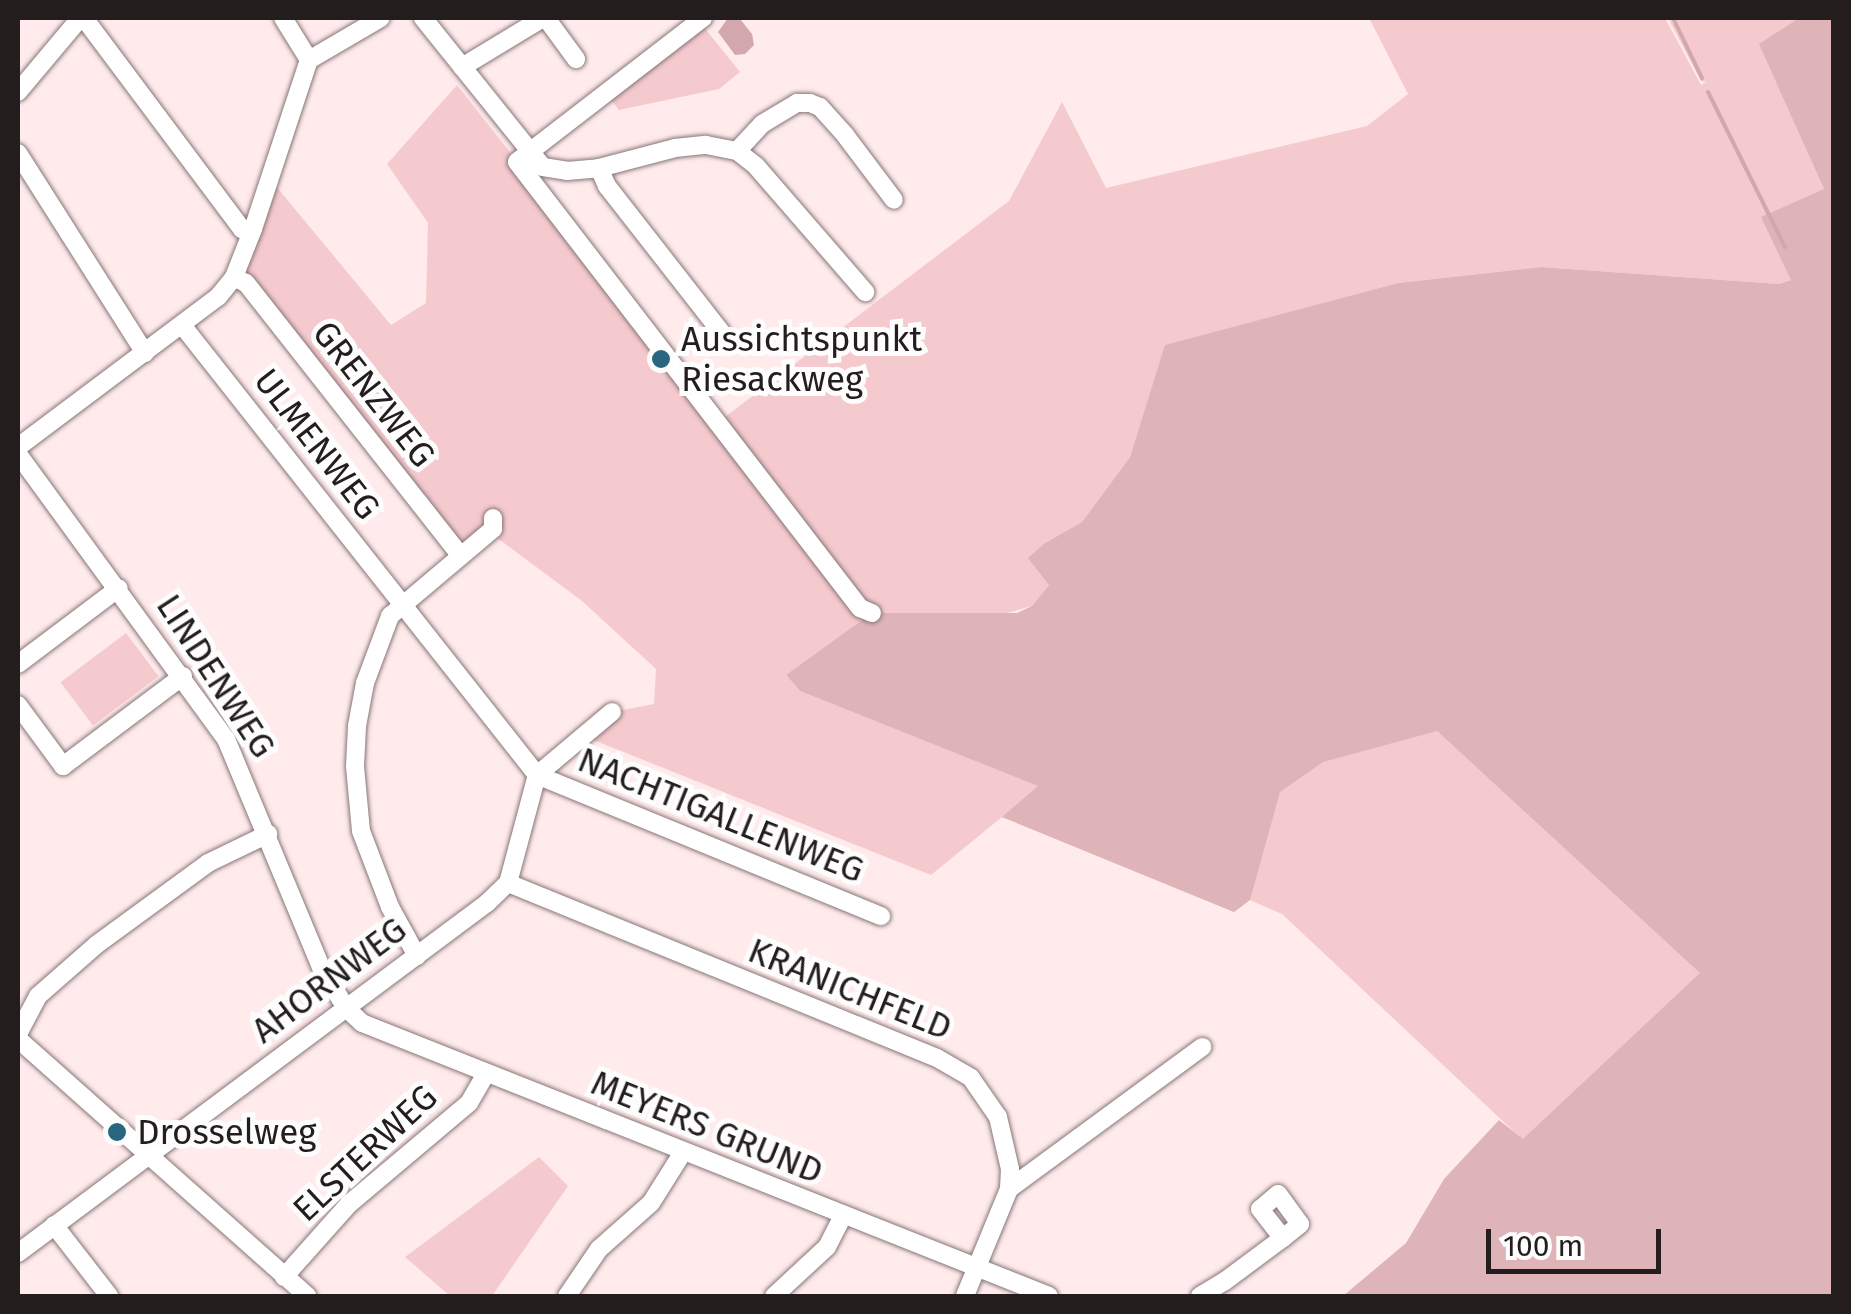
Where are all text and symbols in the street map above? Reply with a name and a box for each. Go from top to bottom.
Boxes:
street label: GRENZWEG [304,313,444,475]
place label: Aussichtspunkt Riesackweg [681,318,922,400]
marker: Aussichtspunkt Riesackweg [650,348,672,370]
street label: ULMENWEG [245,360,389,528]
street label: LINDENWEG [148,587,284,765]
street label: NACHTIGALLENWEG [572,739,870,891]
street label: AHORNWEG [244,908,414,1052]
street label: KRANICHFELD [742,929,958,1049]
street label: MEYERS GRUND [585,1062,829,1192]
street label: ELSTERWEG [284,1076,446,1230]
place label: Drosselweg [137,1111,316,1153]
marker: Drosselweg [106,1121,128,1143]
scale bar [1491,1209,1666,1271]
text: 100 m [1503,1228,1583,1264]

